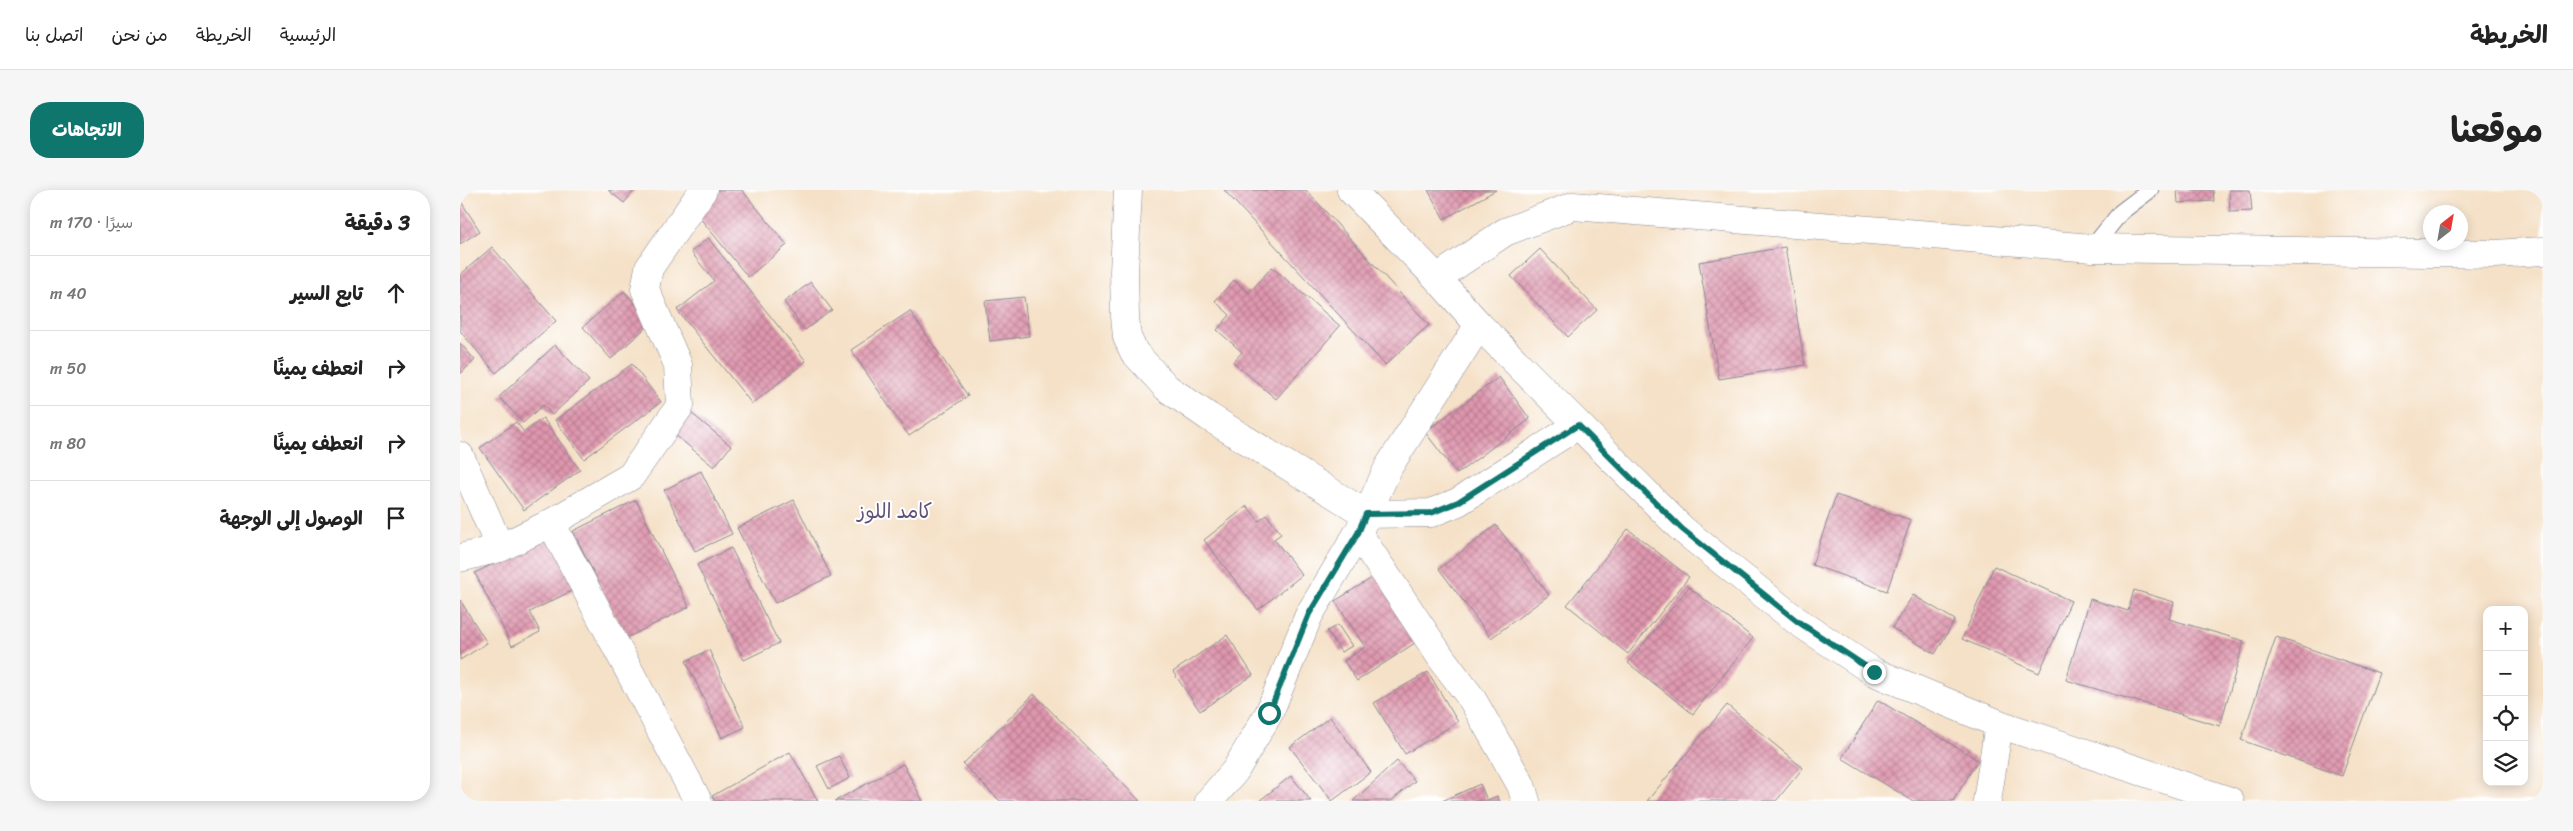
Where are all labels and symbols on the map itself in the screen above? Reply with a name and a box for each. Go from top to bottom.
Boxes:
north arrow [2423,205,2468,250]
district label: كامد اللوز [856,494,932,529]
route end [1863,661,1886,684]
route start [1258,702,1281,725]

